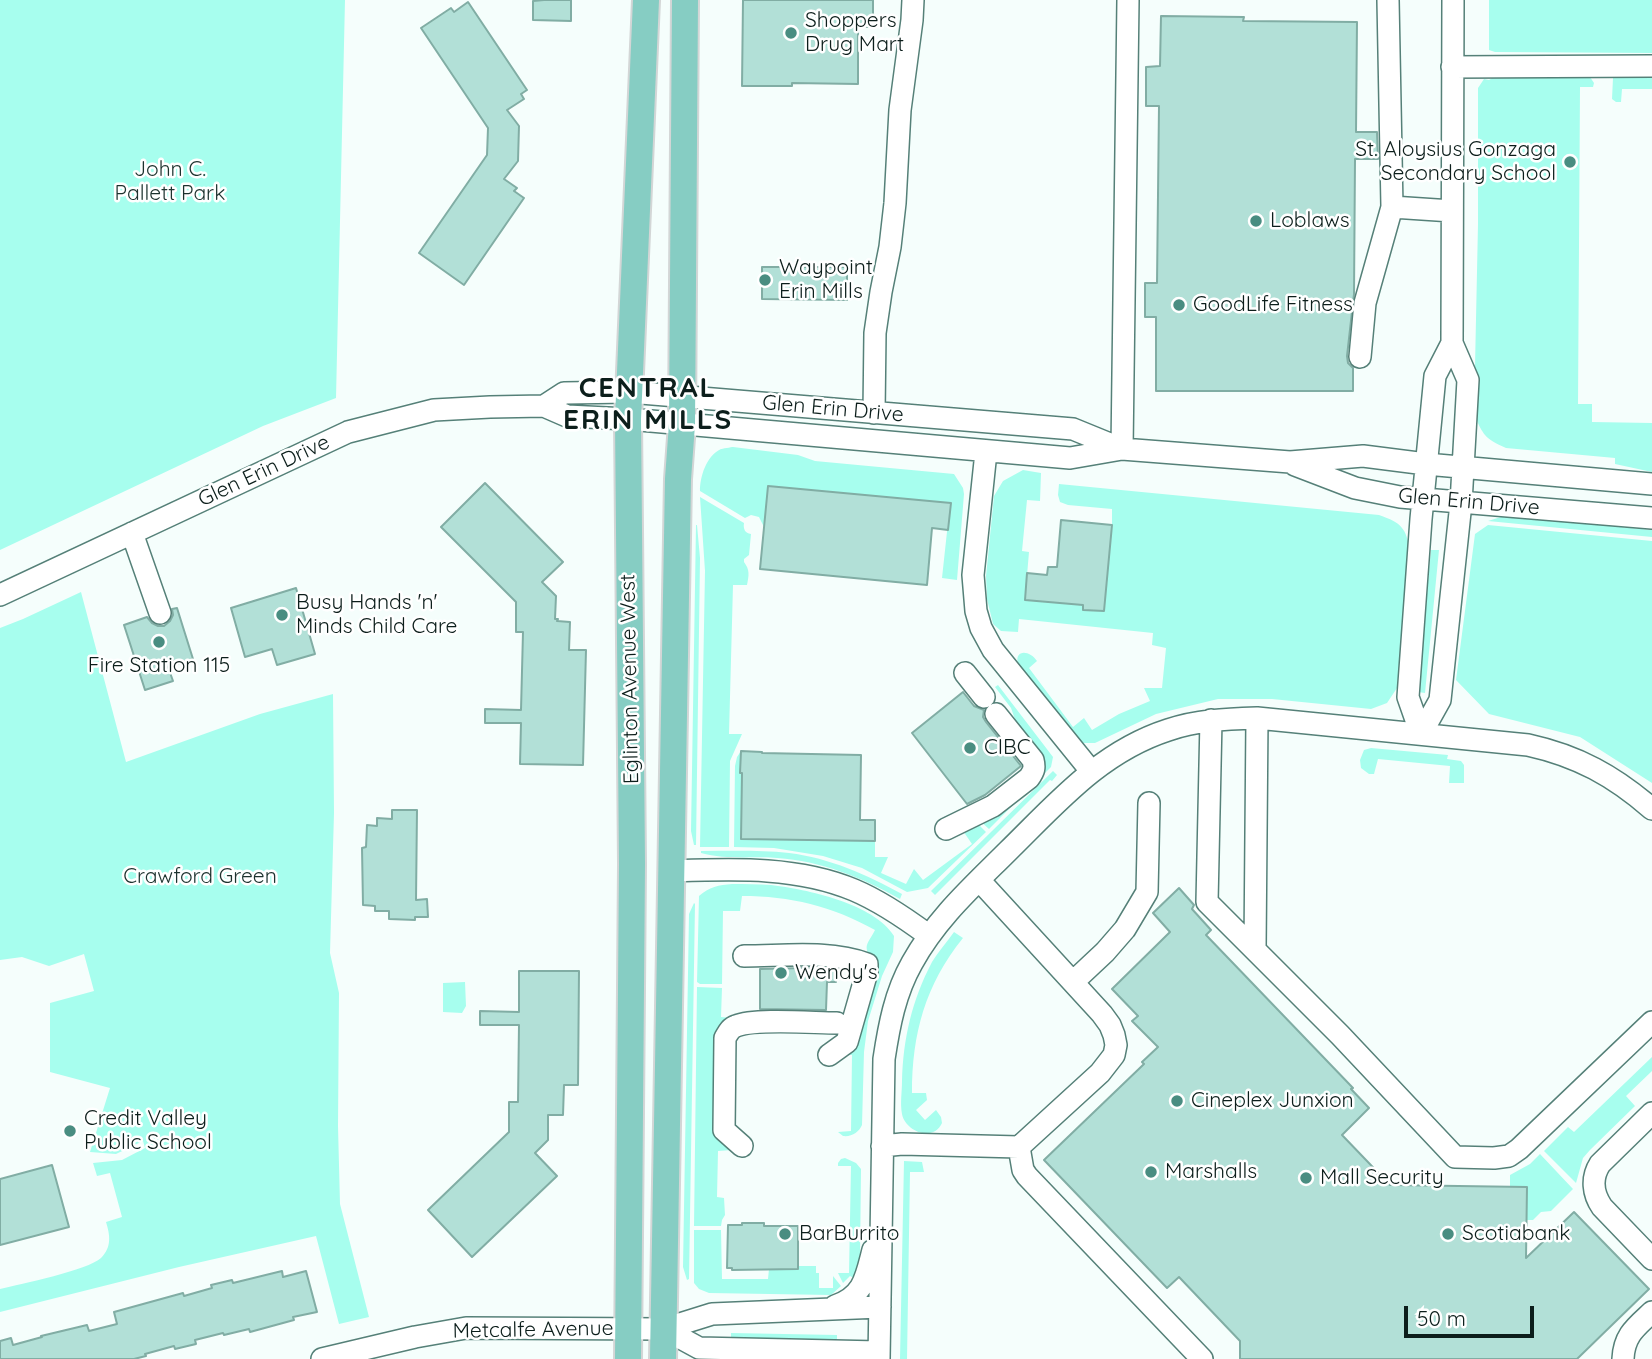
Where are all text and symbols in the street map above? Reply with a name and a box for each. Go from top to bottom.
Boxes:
place label: Shoppers Drug Mart [805,8,904,58]
marker: Shoppers Drug Mart [783,25,799,41]
place label: St. Aloysius Gonzaga Secondary School [1355,137,1556,187]
marker: St. Aloysius Gonzaga Secondary School [1562,154,1578,170]
park label: John C. Pallett Park [115,157,225,207]
place label: Loblaws [1270,208,1350,234]
marker: Loblaws [1248,213,1264,229]
place label: Waypoint Erin Mills [779,255,873,305]
marker: Waypoint Erin Mills [757,272,773,288]
place label: GoodLife Fitness [1193,292,1353,318]
marker: GoodLife Fitness [1171,297,1187,313]
district label: CENTRAL ERIN MILLS [564,372,732,438]
street label: Glen Erin Drive [761,390,905,428]
street label: Glen Erin Drive [194,430,334,512]
street label: Glen Erin Drive [1397,483,1541,521]
street label: Eglinton Avenue West [616,574,644,784]
place label: Busy Hands 'n' Minds Child Care [296,590,457,640]
marker: Busy Hands 'n' Minds Child Care [274,607,290,623]
marker: Fire Station 115 [151,634,167,650]
place label: Fire Station 115 [88,653,230,679]
place label: CIBC [984,735,1030,761]
marker: CIBC [962,740,978,756]
park label: Crawford Green [123,864,277,890]
place label: Wendy's [795,960,878,986]
marker: Wendy's [773,965,789,981]
place label: Cineplex Junxion [1191,1088,1354,1114]
marker: Cineplex Junxion [1169,1093,1185,1109]
place label: Credit Valley Public School [84,1106,212,1156]
marker: Credit Valley Public School [62,1123,78,1139]
place label: Marshalls [1165,1159,1257,1185]
marker: Marshalls [1143,1164,1159,1180]
place label: Mall Security [1320,1165,1444,1191]
marker: Mall Security [1298,1170,1314,1186]
place label: BarBurrito [799,1221,899,1247]
place label: Scotiabank [1462,1221,1571,1247]
marker: BarBurrito [777,1226,793,1242]
marker: Scotiabank [1440,1226,1456,1242]
scale bar [1407,1292,1536,1336]
text: 50 m [1417,1305,1466,1331]
street label: Metcalfe Avenue [452,1316,614,1344]

